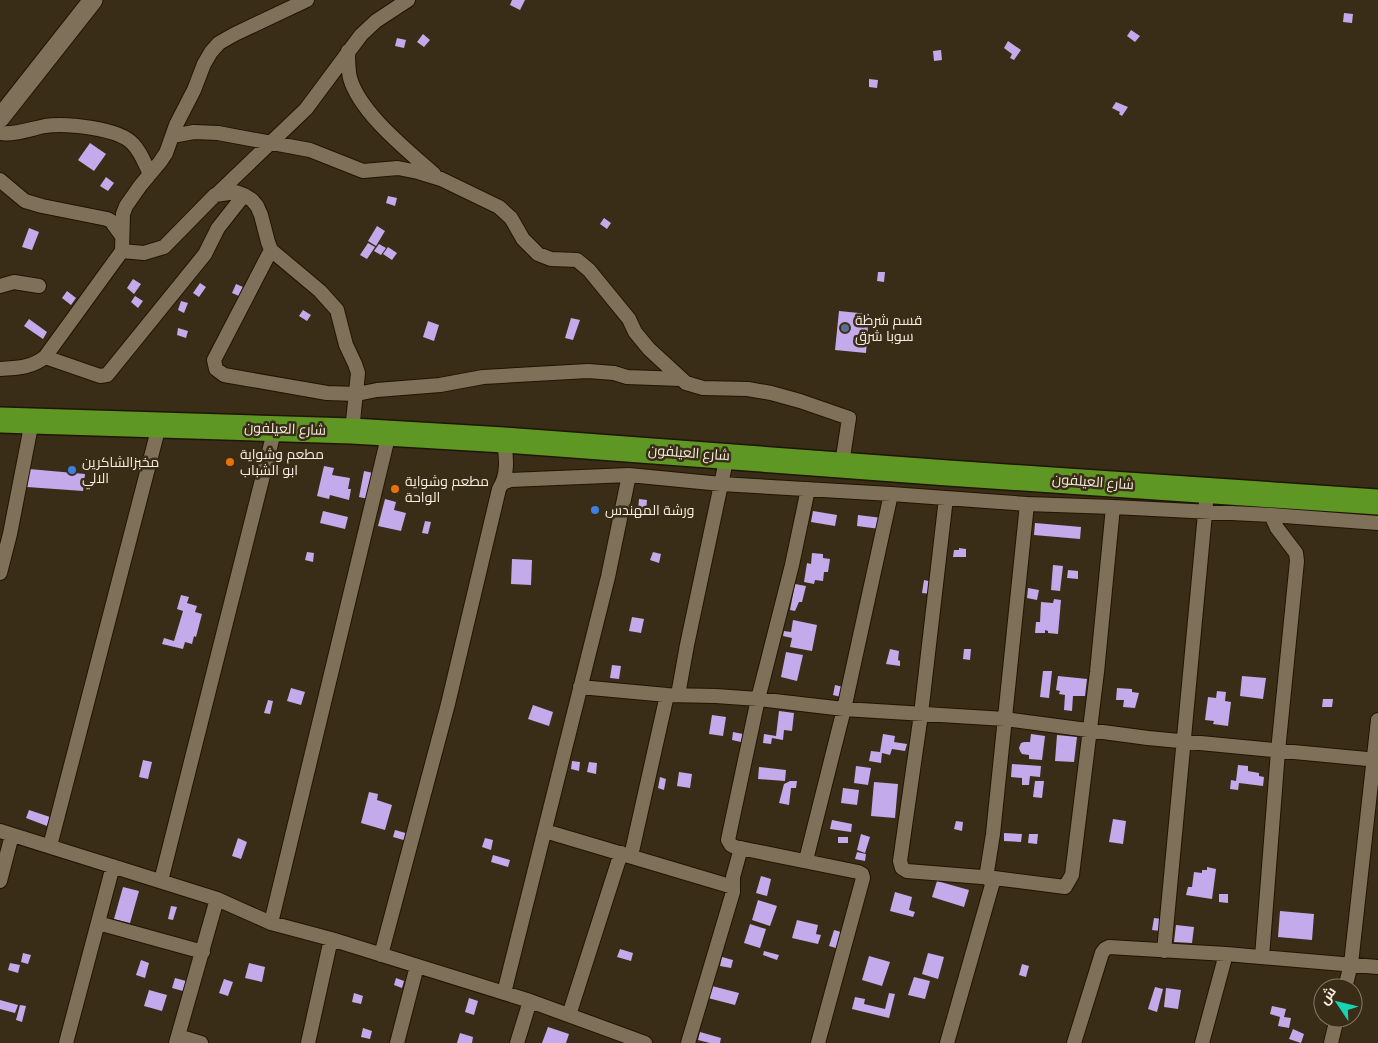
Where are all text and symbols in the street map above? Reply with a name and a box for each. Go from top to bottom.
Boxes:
place label: قسم شرطة سوبا شرق [855,313,922,345]
marker: قسم شرطة سوبا شرق [839,322,851,334]
street label: شارع العيلفون [244,420,326,439]
street label: شارع العيلفون [648,443,730,464]
place label: مطعم وشواية ابو الشباب [240,447,324,478]
place label: مخبزالشاكرين الالي [82,455,159,490]
marker: مطعم وشواية ابو الشباب [224,456,236,468]
marker: مخبزالشاكرين الالي [66,464,78,476]
street label: شارع العيلفون [1052,472,1134,493]
place label: مطعم وشواية الواحة [405,474,489,505]
marker: مطعم وشواية الواحة [389,483,401,495]
place label: ورشة المهندس [605,503,694,518]
marker: ورشة المهندس [589,504,601,516]
north arrow [1313,978,1363,1028]
text: ش [1316,984,1340,1008]

